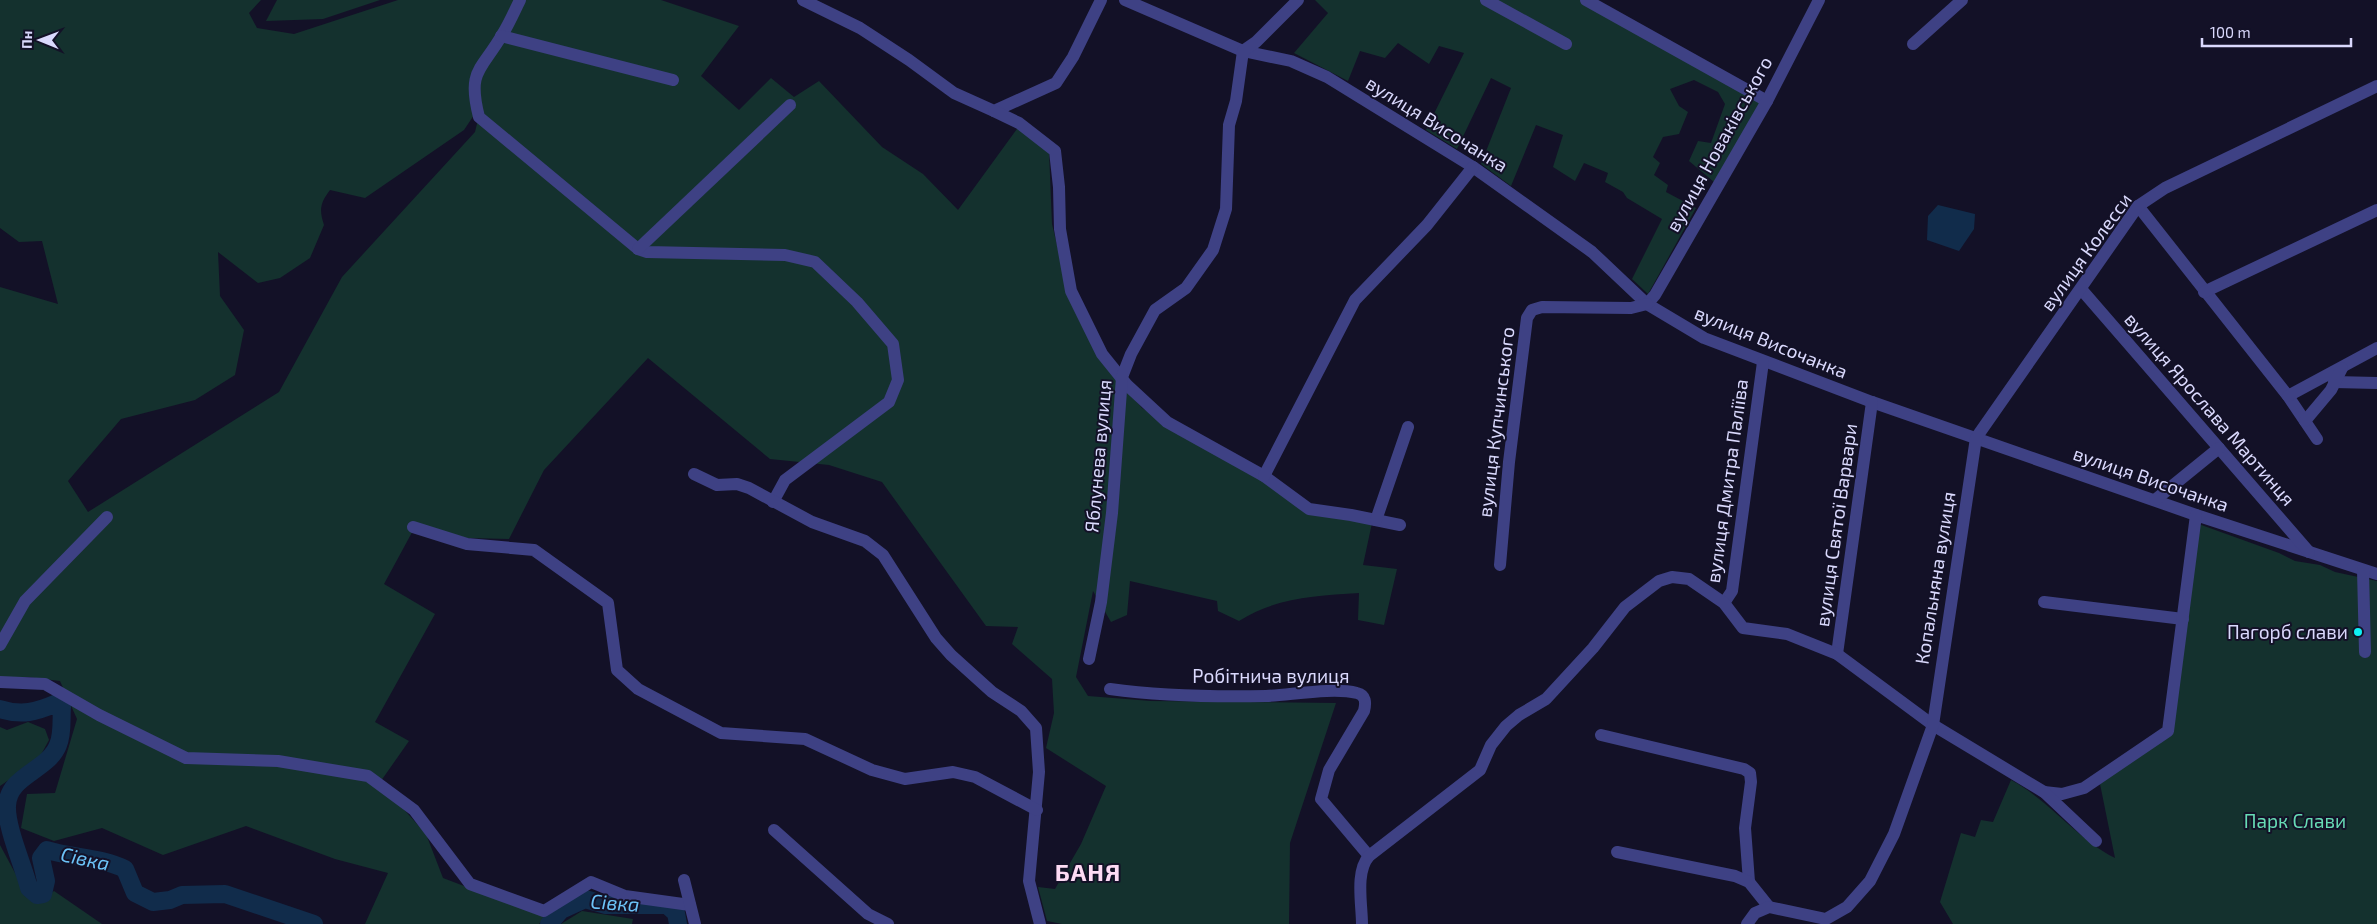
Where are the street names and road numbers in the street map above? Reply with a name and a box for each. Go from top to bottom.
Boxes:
street label: вулиця Новаківського [1661,52,1777,236]
street label: вулиця Височанка [1362,71,1512,177]
street label: вулиця Колесси [2035,188,2137,316]
street label: вулиця Височанка [1691,300,1851,384]
street label: вулиця Ярослава Мартинця [2120,307,2300,511]
street label: вулиця Купчинського [1472,325,1520,519]
street label: вулиця Дмитра Паліїва [1701,378,1753,584]
street label: Яблунева вулиця [1079,379,1117,533]
street label: вулиця Святої Варвари [1810,422,1862,628]
street label: вулиця Височанка [2070,441,2232,517]
street label: Копальняна вулиця [1910,490,1960,666]
street label: Робітнича вулиця [1192,664,1350,688]

